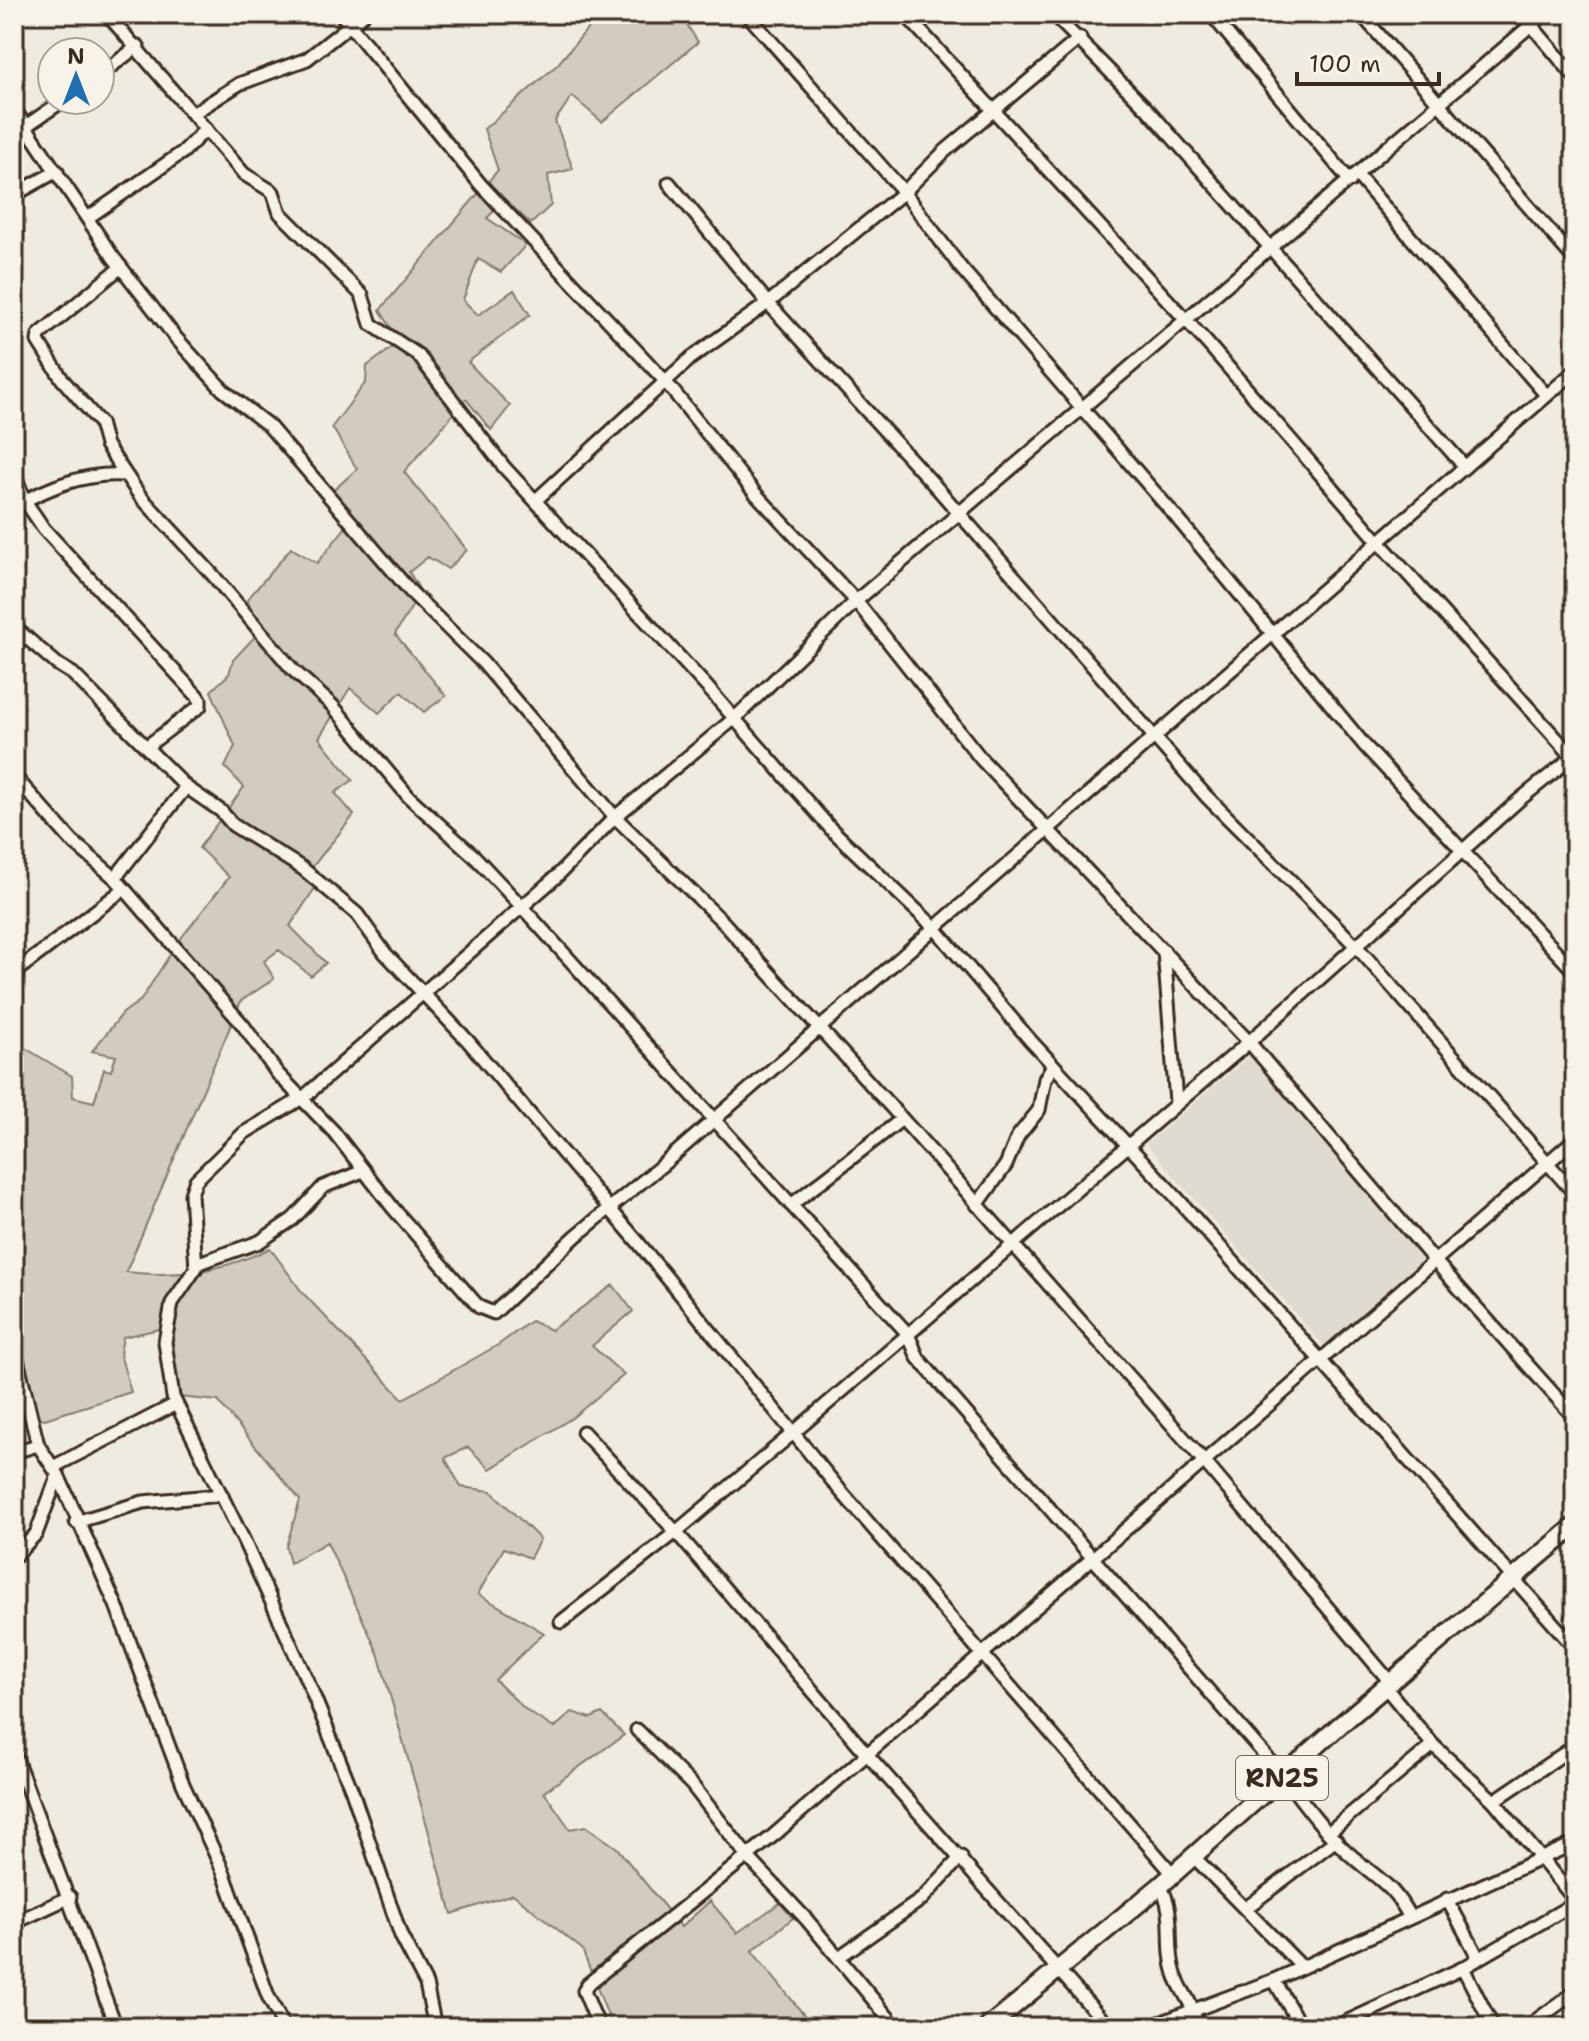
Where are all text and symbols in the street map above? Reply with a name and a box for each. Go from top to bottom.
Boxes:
north arrow [36,36,116,116]
scale bar [1297,36,1439,86]
text: N [67,42,85,71]
text: 100 m [1309,48,1381,80]
road number: RN25 [1236,1756,1328,1800]

